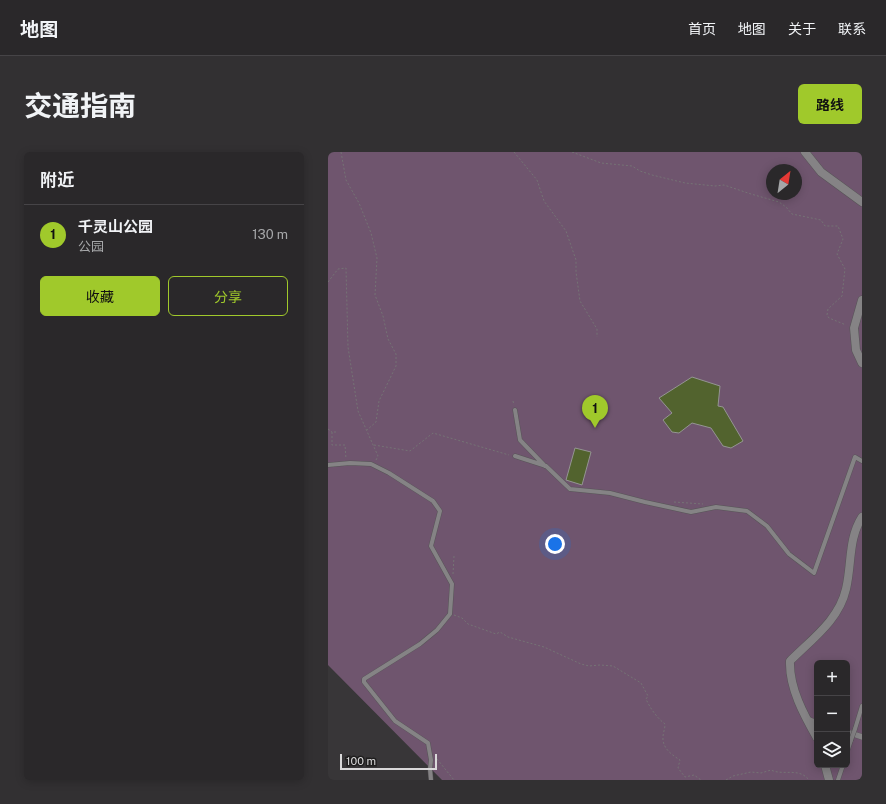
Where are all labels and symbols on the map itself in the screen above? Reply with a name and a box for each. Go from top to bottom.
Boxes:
north arrow [766,164,802,200]
pin: 1 [582,395,608,428]
your location [545,534,565,554]
scale bar [340,752,437,771]

